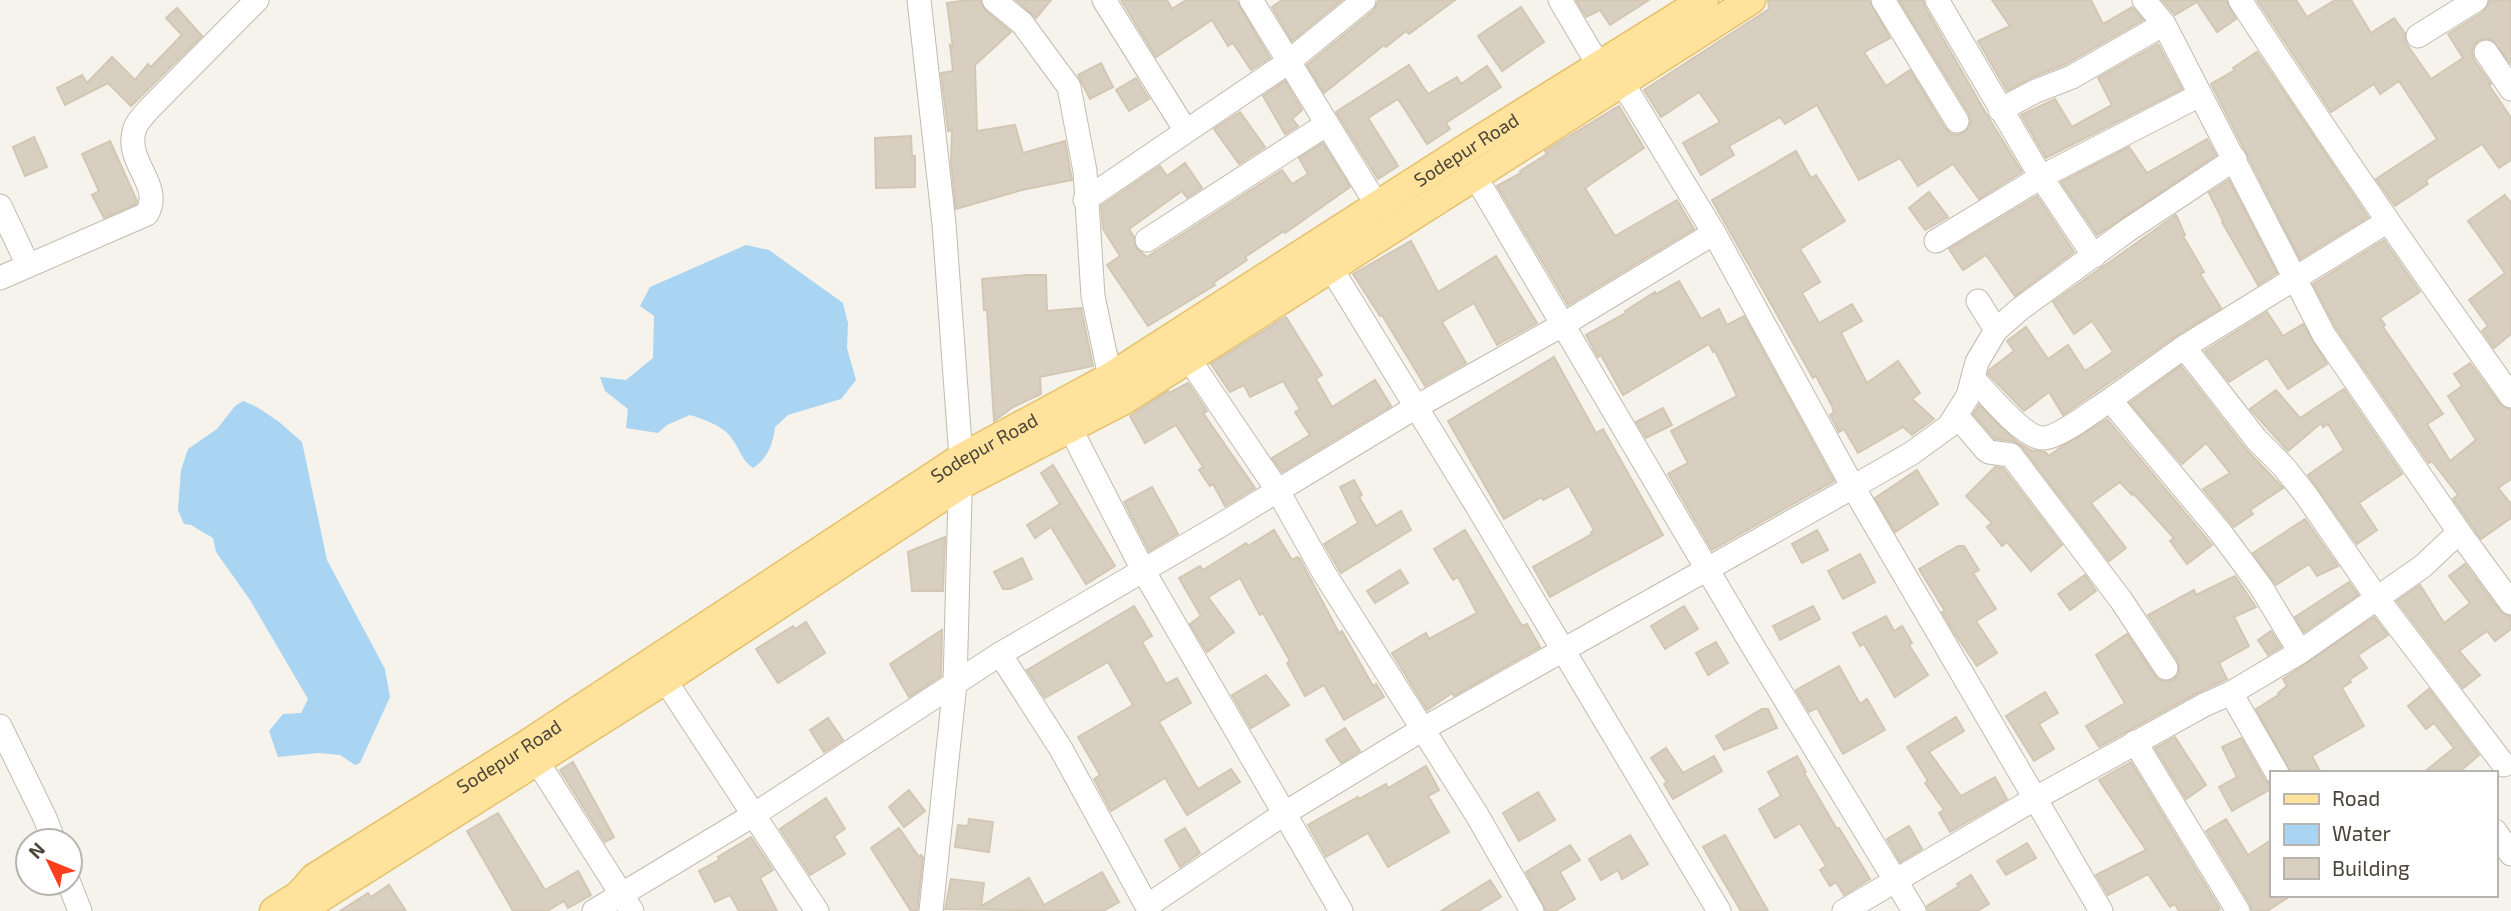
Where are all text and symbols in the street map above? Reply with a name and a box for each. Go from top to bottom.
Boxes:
street label: Sodepur Road [1409,107,1522,191]
street label: Sodepur Road [926,407,1041,487]
street label: Sodepur Road [452,714,565,797]
legend [2270,771,2497,897]
text: Road [2332,785,2380,810]
text: Water [2332,820,2391,845]
north arrow [14,827,84,897]
text: N [23,837,49,863]
text: Building [2332,855,2410,880]

